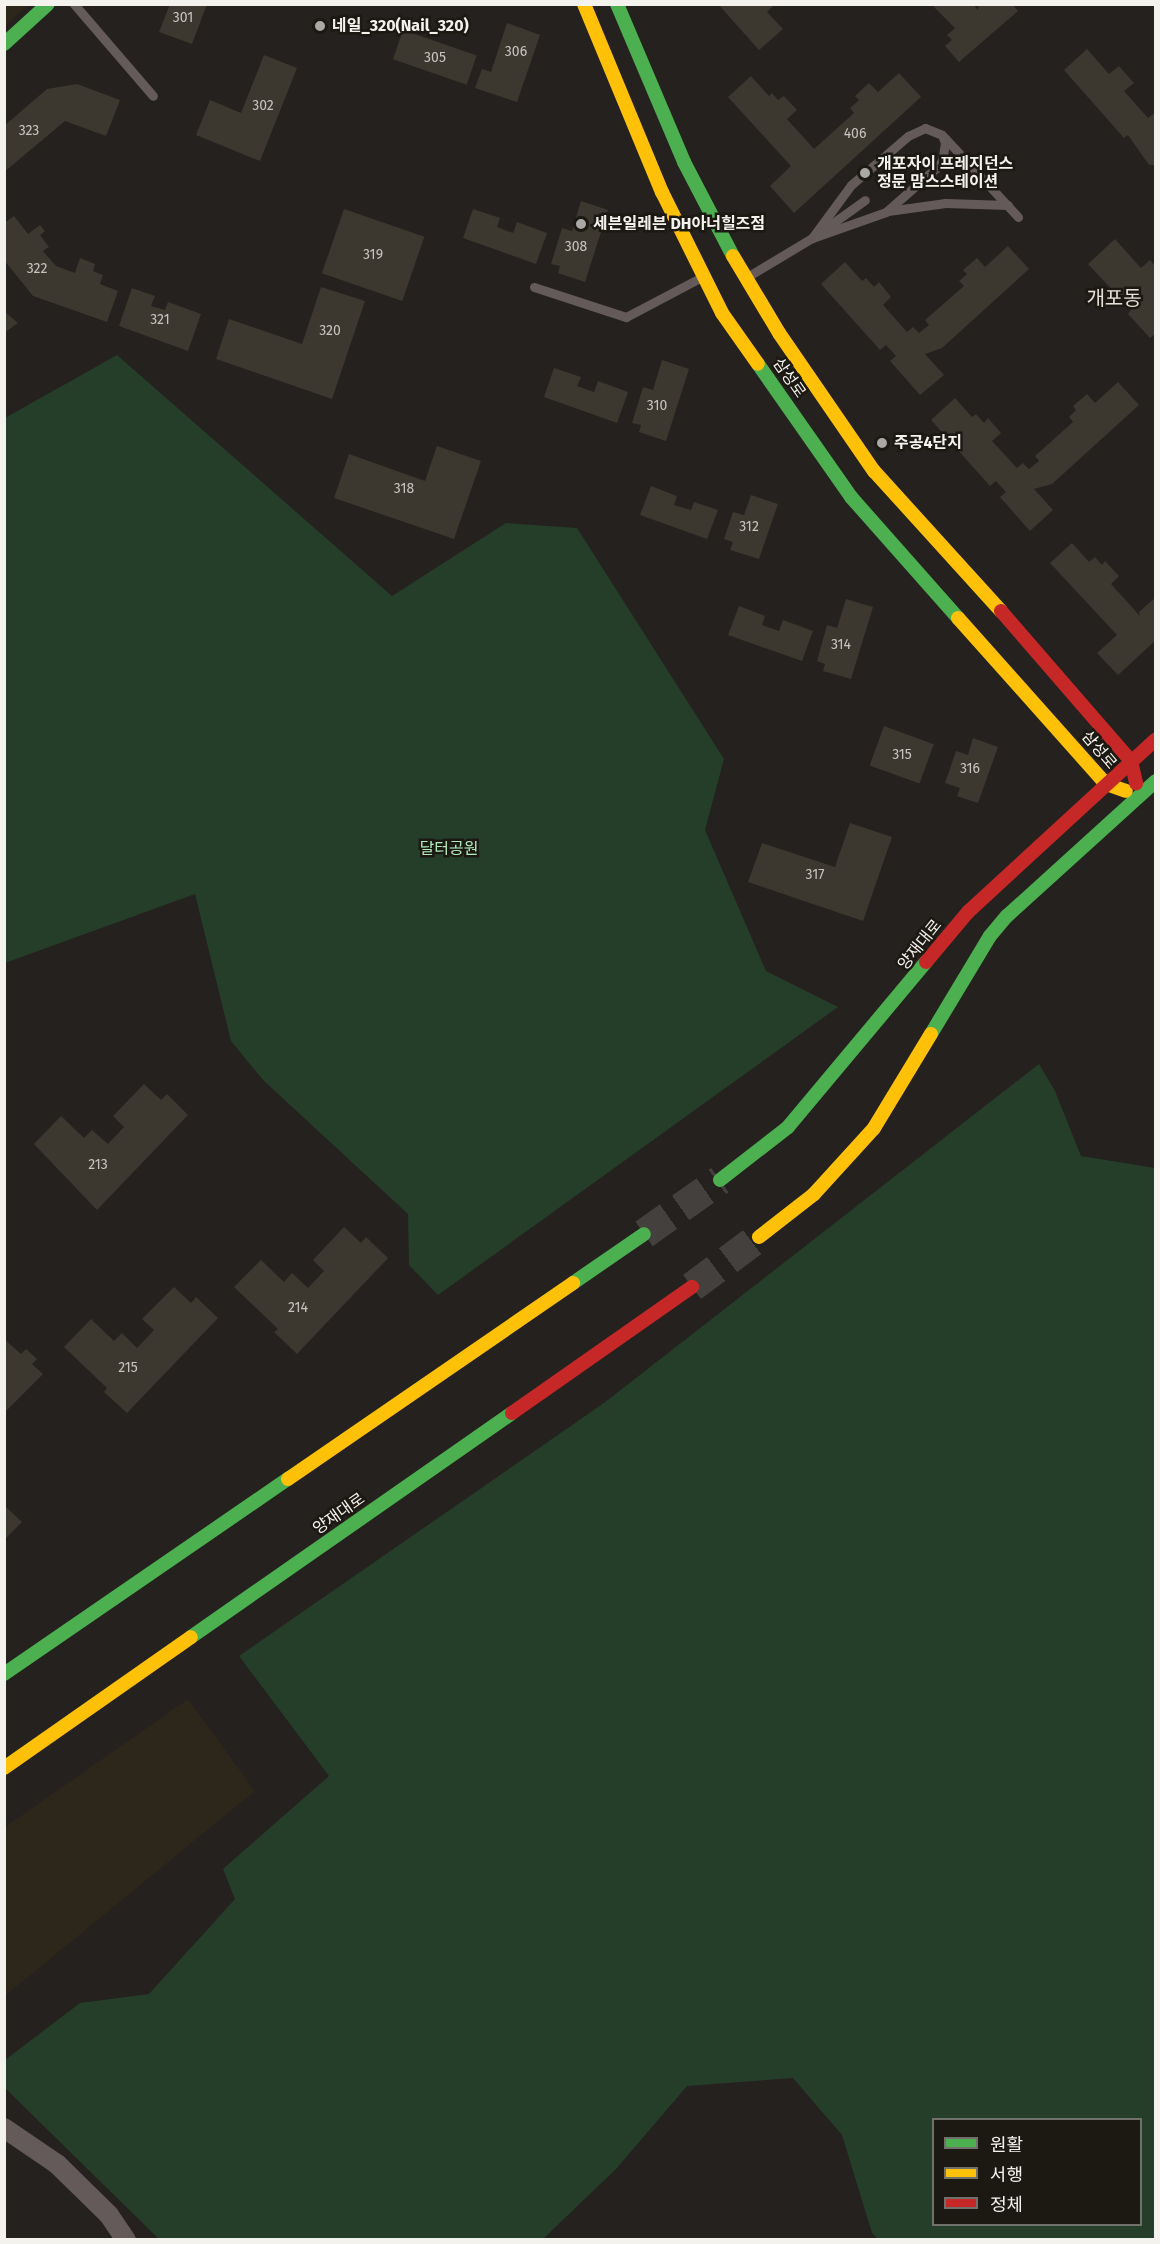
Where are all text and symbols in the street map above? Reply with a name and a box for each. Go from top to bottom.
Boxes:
house number: 301 [173,10,193,26]
place label: 네일_320(Nail_320) [332,16,469,36]
marker: 네일_320(Nail_320) [313,19,327,33]
house number: 306 [505,44,527,60]
house number: 305 [424,50,446,66]
house number: 302 [252,98,274,114]
house number: 323 [19,123,39,139]
house number: 406 [844,126,866,142]
place label: 개포자이 프레지던스 정문 맘스스테이션 [877,154,1013,192]
marker: 개포자이 프레지던스 정문 맘스스테이션 [858,166,872,180]
place label: 세븐일레븐 DH아너힐즈점 [593,214,765,234]
marker: 세븐일레븐 DH아너힐즈점 [574,217,588,231]
house number: 308 [565,239,587,255]
house number: 319 [363,247,383,263]
house number: 322 [27,261,47,277]
district label: 개포동 [1086,286,1142,310]
house number: 321 [150,312,170,328]
house number: 320 [319,323,341,339]
street label: 삼성로 [768,354,810,402]
house number: 310 [647,398,667,414]
place label: 주공4단지 [894,433,962,453]
marker: 주공4단지 [875,436,889,450]
house number: 318 [394,481,414,497]
house number: 312 [739,519,759,535]
house number: 314 [831,637,851,653]
street label: 삼성로 [1077,727,1121,773]
house number: 315 [892,747,912,763]
house number: 316 [960,761,980,777]
park label: 달터공원 [420,839,478,859]
house number: 317 [806,867,824,883]
street label: 양재대로 [894,916,946,974]
house number: 213 [88,1157,108,1173]
house number: 214 [288,1300,308,1316]
house number: 215 [118,1360,138,1376]
street label: 양재대로 [309,1489,369,1539]
legend [932,2118,1142,2226]
text: 원활 [990,2134,1023,2156]
text: 서행 [990,2164,1023,2186]
text: 정체 [990,2194,1023,2216]

